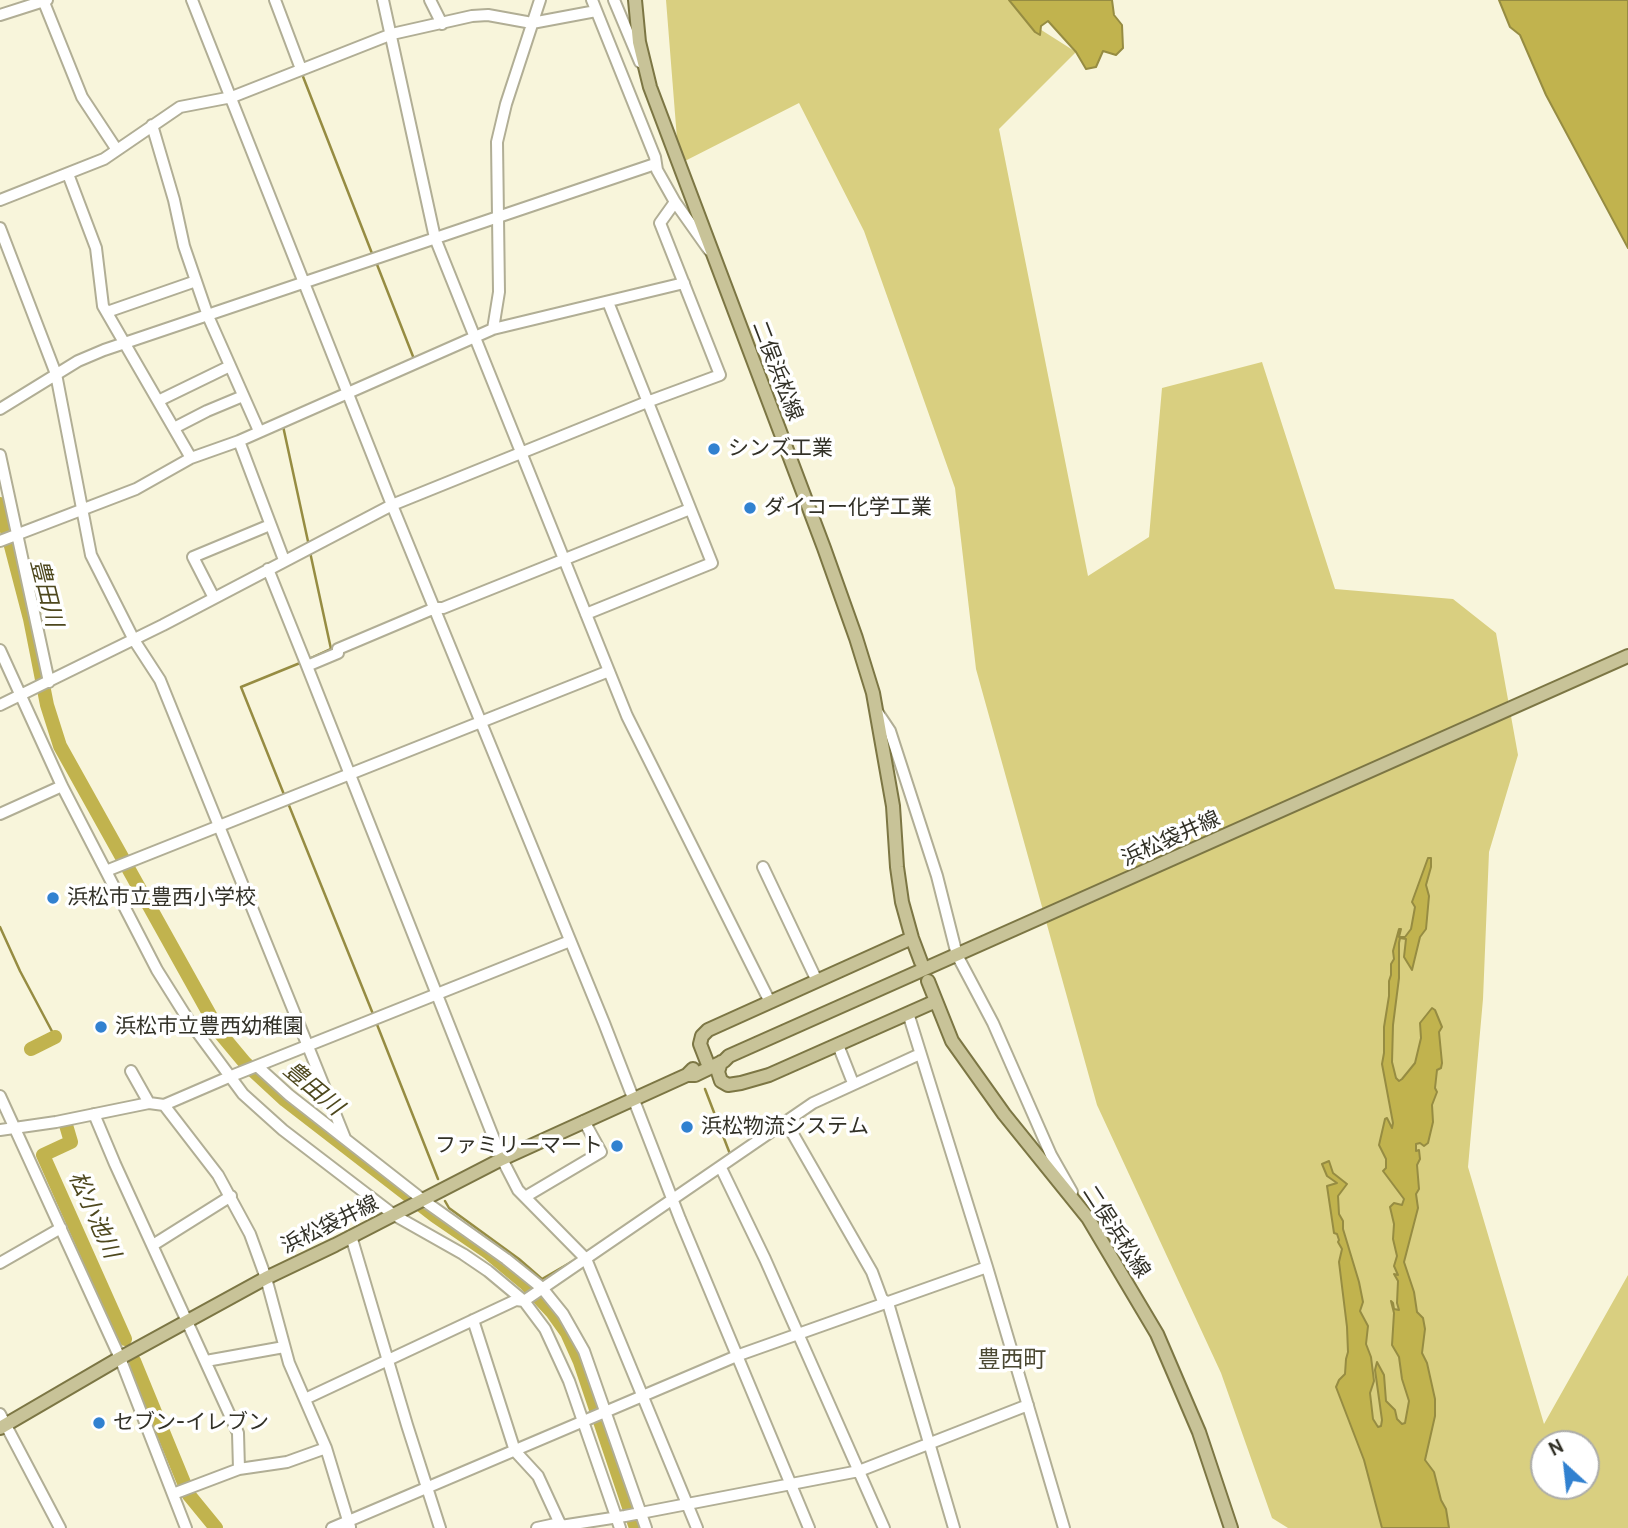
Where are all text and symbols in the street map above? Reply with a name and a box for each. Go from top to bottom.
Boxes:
street label: 二俣浜松線 [746,317,808,425]
place label: シンズ工業 [728,436,833,462]
marker: シンズ工業 [706,441,722,457]
place label: ダイコー化学工業 [764,495,932,521]
marker: ダイコー化学工業 [742,500,758,516]
water label: 豊田川 [24,556,68,630]
street label: 浜松袋井線 [1118,806,1224,872]
place label: 浜松市立豊西小学校 [67,885,256,911]
marker: 浜松市立豊西小学校 [45,890,61,906]
place label: 浜松市立豊西幼稚園 [115,1014,304,1040]
marker: 浜松市立豊西幼稚園 [93,1019,109,1035]
water label: 豊田川 [278,1056,348,1122]
place label: 浜松物流システム [701,1114,869,1140]
marker: 浜松物流システム [679,1119,695,1135]
place label: ファミリーマート [435,1133,603,1159]
marker: ファミリーマート [609,1138,625,1154]
water label: 松小池川 [63,1167,125,1263]
street label: 二俣浜松線 [1077,1181,1155,1283]
street label: 浜松袋井線 [277,1191,383,1259]
district label: 豊西町 [978,1346,1046,1374]
place label: セブン-イレブン [113,1410,269,1436]
marker: セブン-イレブン [91,1415,107,1431]
north arrow [1530,1430,1600,1500]
text: N [1545,1434,1567,1461]

